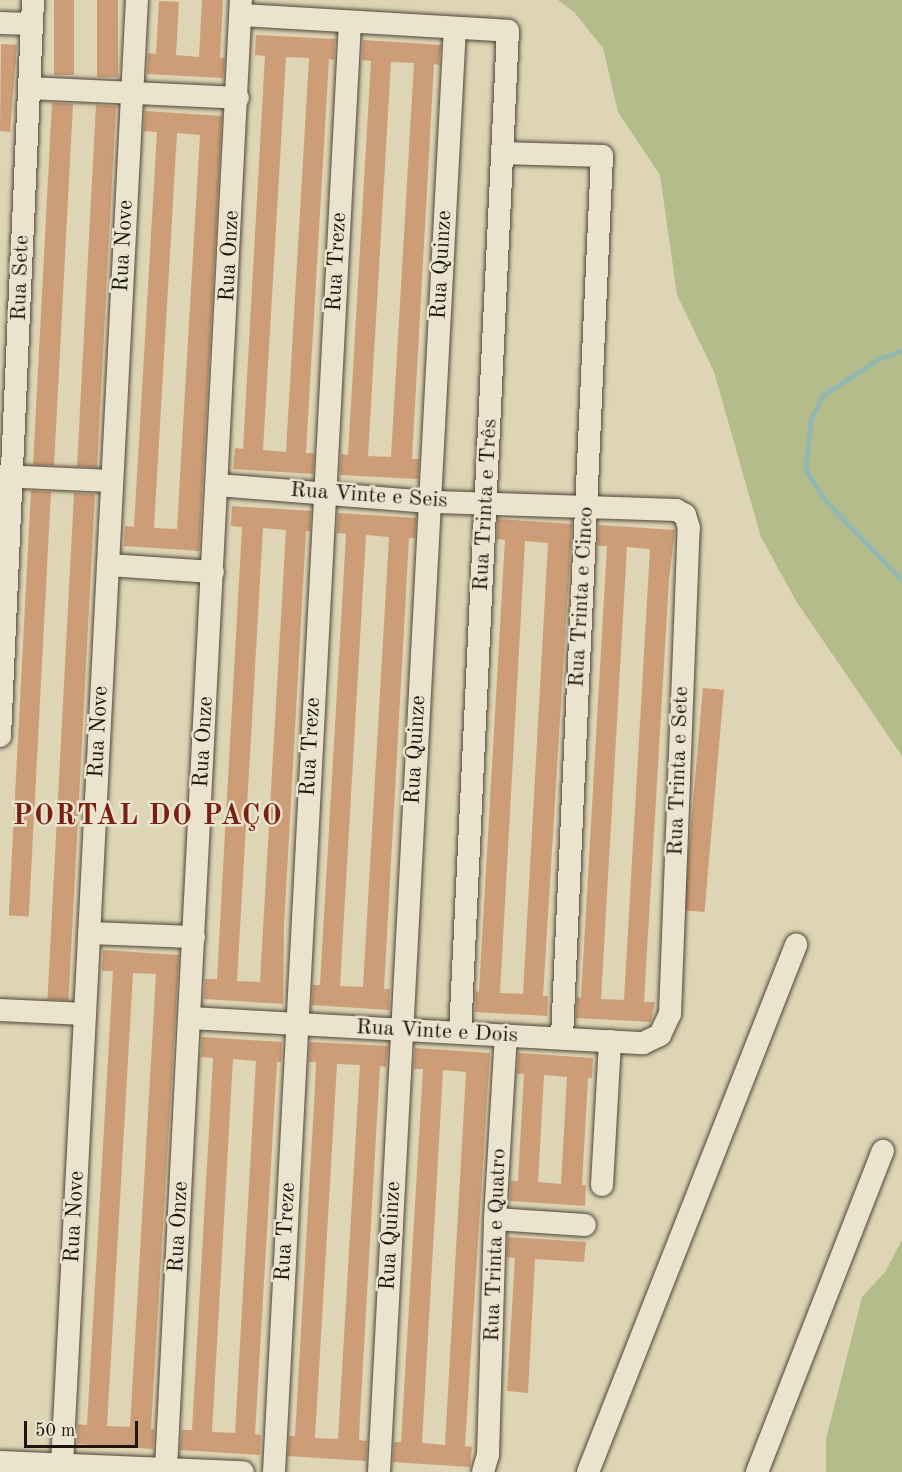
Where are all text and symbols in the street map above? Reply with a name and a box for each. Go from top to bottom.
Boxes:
street label: Rua Nove [108,199,140,293]
street label: Rua Onze [214,210,246,302]
street label: Rua Quinze [426,210,458,320]
street label: Rua Treze [321,212,353,312]
street label: Rua Sete [6,235,36,321]
street label: Rua Trinta e Três [468,418,504,592]
street label: Rua Vinte e Seis [289,477,449,515]
street label: Rua Trinta e Cinco [564,506,600,688]
street label: Rua Nove [83,685,115,779]
street label: Rua Trinta e Sete [663,686,695,856]
street label: Rua Quinze [400,695,432,805]
street label: Rua Onze [188,696,220,788]
street label: Rua Treze [295,697,327,797]
district label: PORTAL DO PAÇO [13,800,283,834]
street label: Rua Vinte e Dois [355,1015,519,1049]
street label: Rua Trinta e Quatro [479,1148,513,1342]
street label: Rua Nove [59,1170,91,1264]
street label: Rua Onze [163,1181,195,1273]
street label: Rua Quinze [375,1181,407,1291]
street label: Rua Treze [270,1182,302,1282]
scale bar [27,1409,141,1447]
text: 50 m [35,1422,75,1440]

